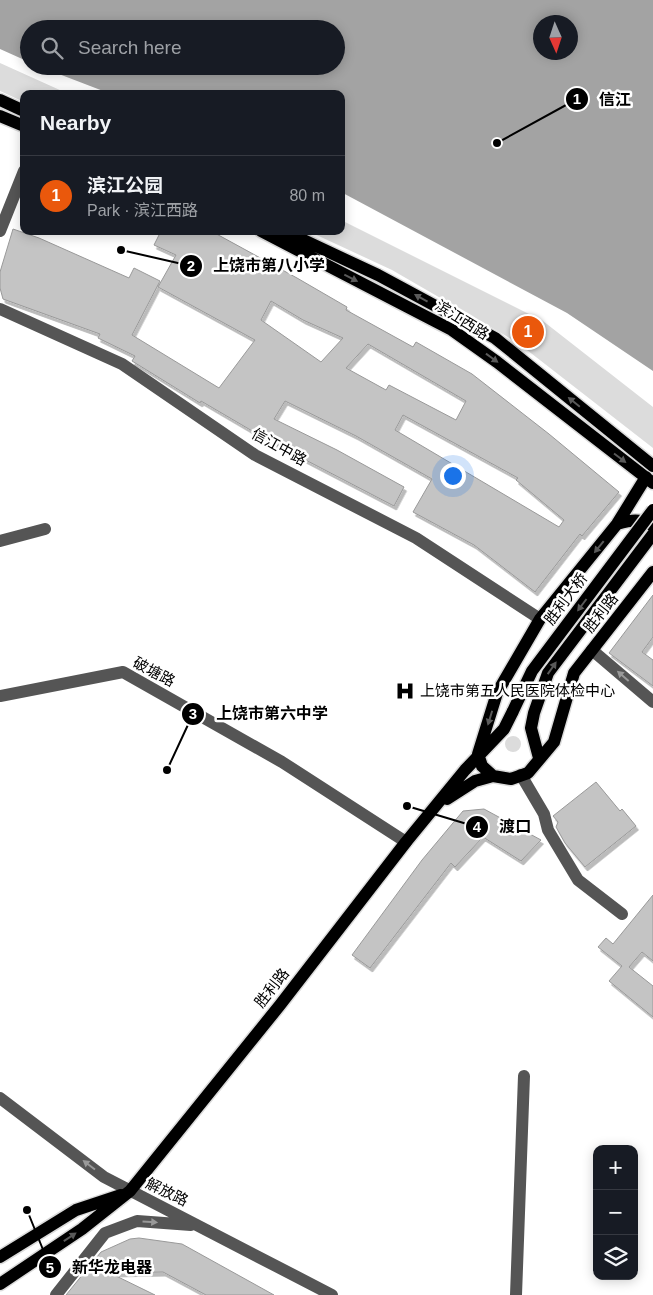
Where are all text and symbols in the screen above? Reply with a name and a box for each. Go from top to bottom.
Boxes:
north arrow [533,15,578,60]
search box [20,20,345,75]
icon: search [38,34,66,62]
text: Search here [78,37,182,58]
callout: 信江 [564,84,641,115]
text: 1 [573,90,581,107]
text: 信江 [599,91,631,108]
text: Nearby [40,111,111,134]
text: 滨江公园 [87,175,163,196]
text: 1 [52,187,60,204]
text: 80 m [289,187,325,204]
text: Park · 滨江西路 [87,202,198,219]
callout: 上饶市第八小学 [178,250,335,281]
text: 上饶市第八小学 [213,256,325,274]
text: 2 [187,257,195,274]
one-way arrow [344,274,358,282]
one-way arrow [414,294,428,302]
street label: 滨江西路 [432,296,492,343]
pin: 1 [512,313,544,351]
one-way arrow [485,353,498,363]
one-way arrow [568,397,581,408]
street label: 信江中路 [249,425,310,469]
one-way arrow [613,453,627,463]
your location [440,463,466,489]
one-way arrow [593,540,604,553]
street label: 胜利大桥 [541,570,590,628]
street label: 胜利路 [580,590,621,636]
one-way arrow [576,598,587,611]
street label: 破塘路 [130,653,178,690]
one-way arrow [547,661,557,675]
one-way arrow [617,670,629,682]
hospital icon: 上饶市第五人民医院体检中心 [394,680,416,702]
place label: 上饶市第五人民医院体检中心 [420,682,615,699]
callout: 上饶市第六中学 [181,698,338,729]
text: 上饶市第六中学 [216,704,328,722]
text: 3 [189,705,197,722]
one-way arrow [485,710,493,725]
callout: 渡口 [464,811,541,842]
text: 4 [473,818,482,835]
text: 渡口 [499,818,531,835]
street label: 胜利路 [251,965,292,1011]
map controls [593,1145,638,1280]
button: + [593,1145,638,1190]
one-way arrow [83,1160,96,1171]
street label: 解放路 [143,1174,191,1209]
button: − [593,1190,638,1235]
one-way arrow [143,1218,159,1226]
one-way arrow [63,1233,76,1242]
button: layers [593,1235,638,1280]
callout: 新华龙电器 [37,1252,162,1283]
text: 新华龙电器 [72,1258,152,1276]
text: 5 [46,1259,54,1276]

